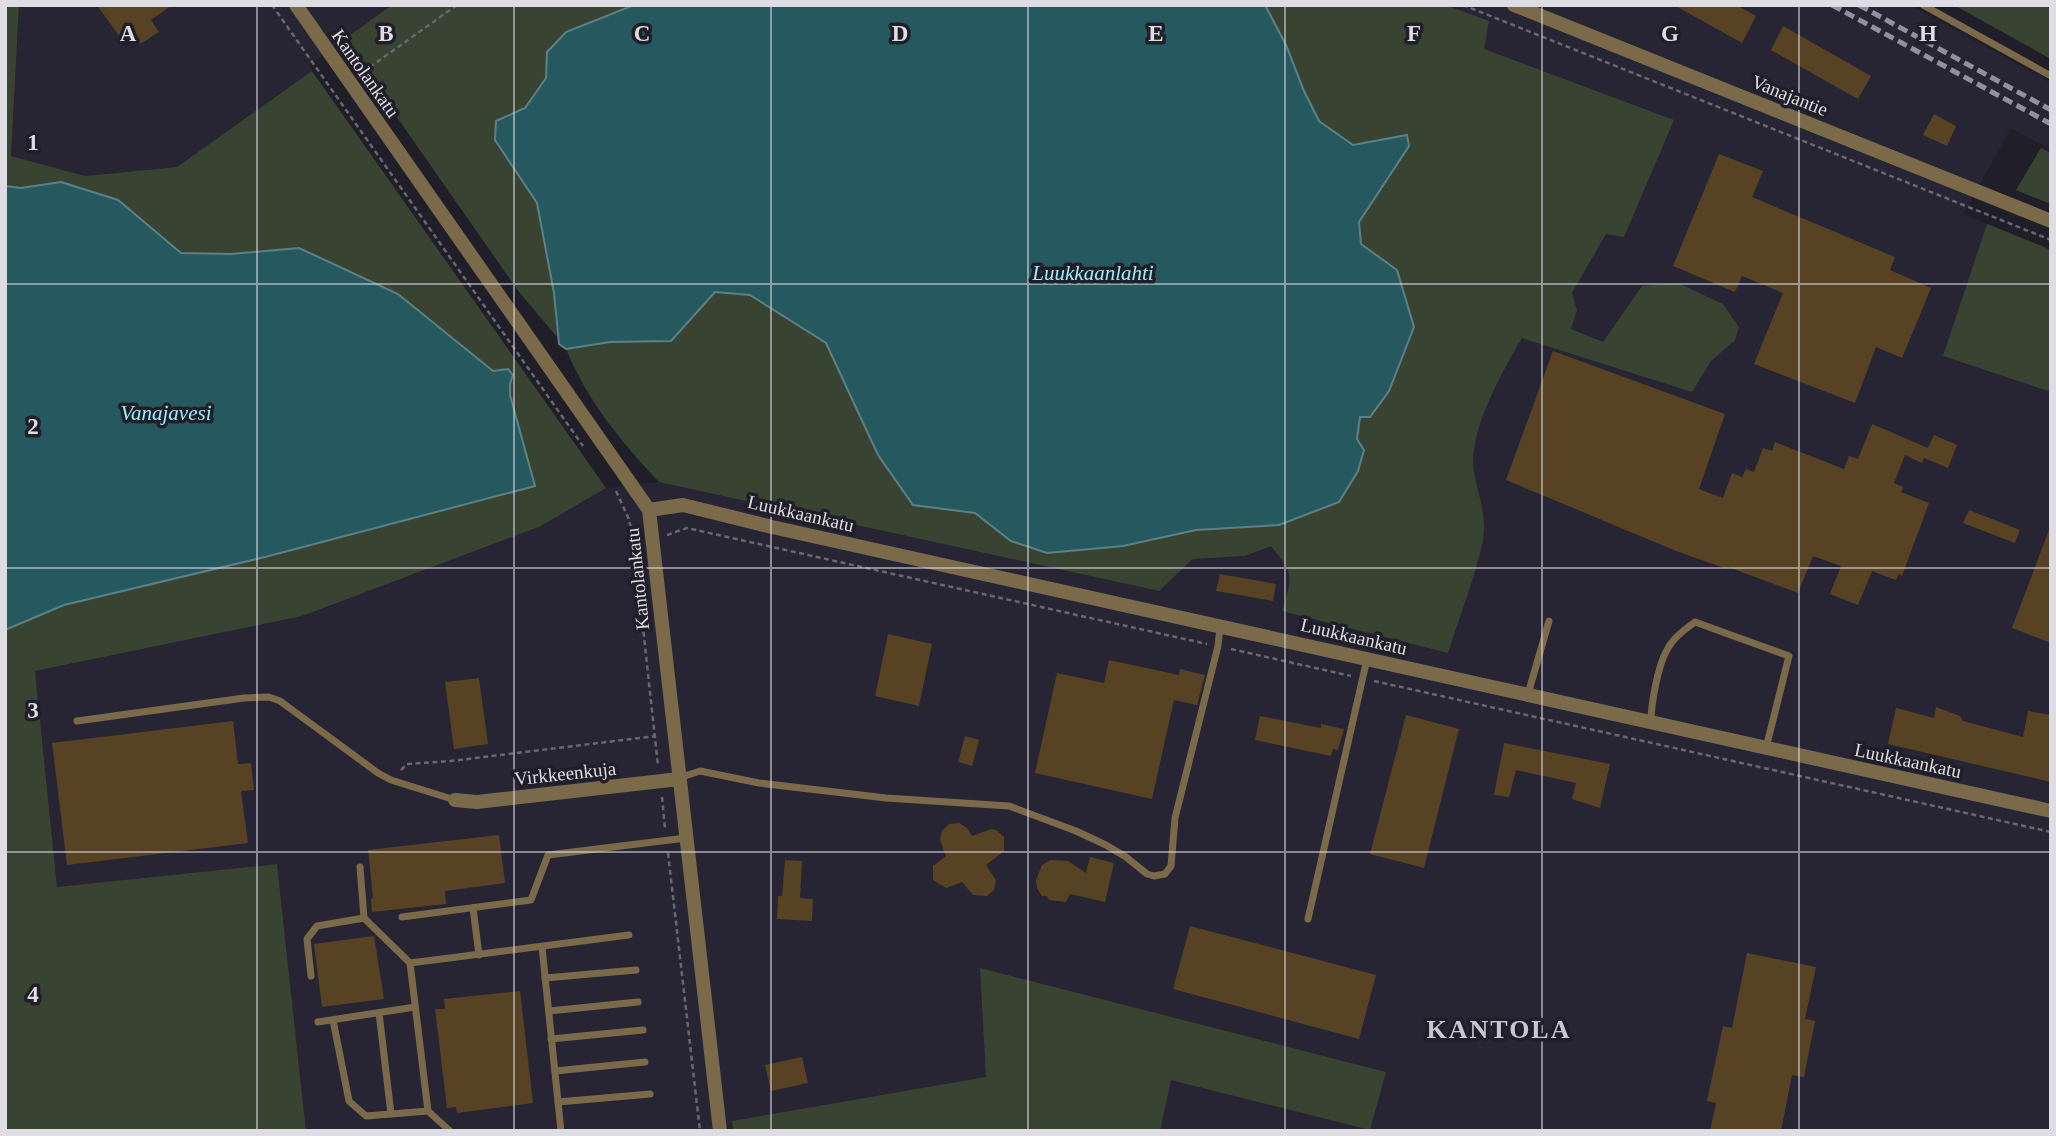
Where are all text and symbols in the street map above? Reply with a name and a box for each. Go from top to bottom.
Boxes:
text: A [120,21,137,46]
text: B [378,21,394,46]
text: C [634,21,650,46]
text: D [892,21,908,46]
text: E [1148,21,1164,46]
text: F [1407,21,1421,46]
text: G [1661,21,1679,46]
text: H [1919,21,1937,46]
street label: Kantolankatu [328,25,404,122]
street label: Vanajantie [1749,71,1831,120]
text: 1 [27,130,39,155]
water label: Luukkaanlahti [1031,261,1154,285]
water label: Vanajavesi [121,401,212,425]
text: 2 [27,414,39,439]
street label: Luukkaankatu [746,491,857,536]
street label: Kantolankatu [622,526,653,631]
street label: Luukkaankatu [1299,614,1410,659]
text: 3 [27,698,39,723]
street label: Luukkaankatu [1853,739,1964,782]
street label: Virkkeenkuja [513,758,618,789]
text: 4 [27,982,39,1007]
district label: KANTOLA [1427,1015,1572,1044]

